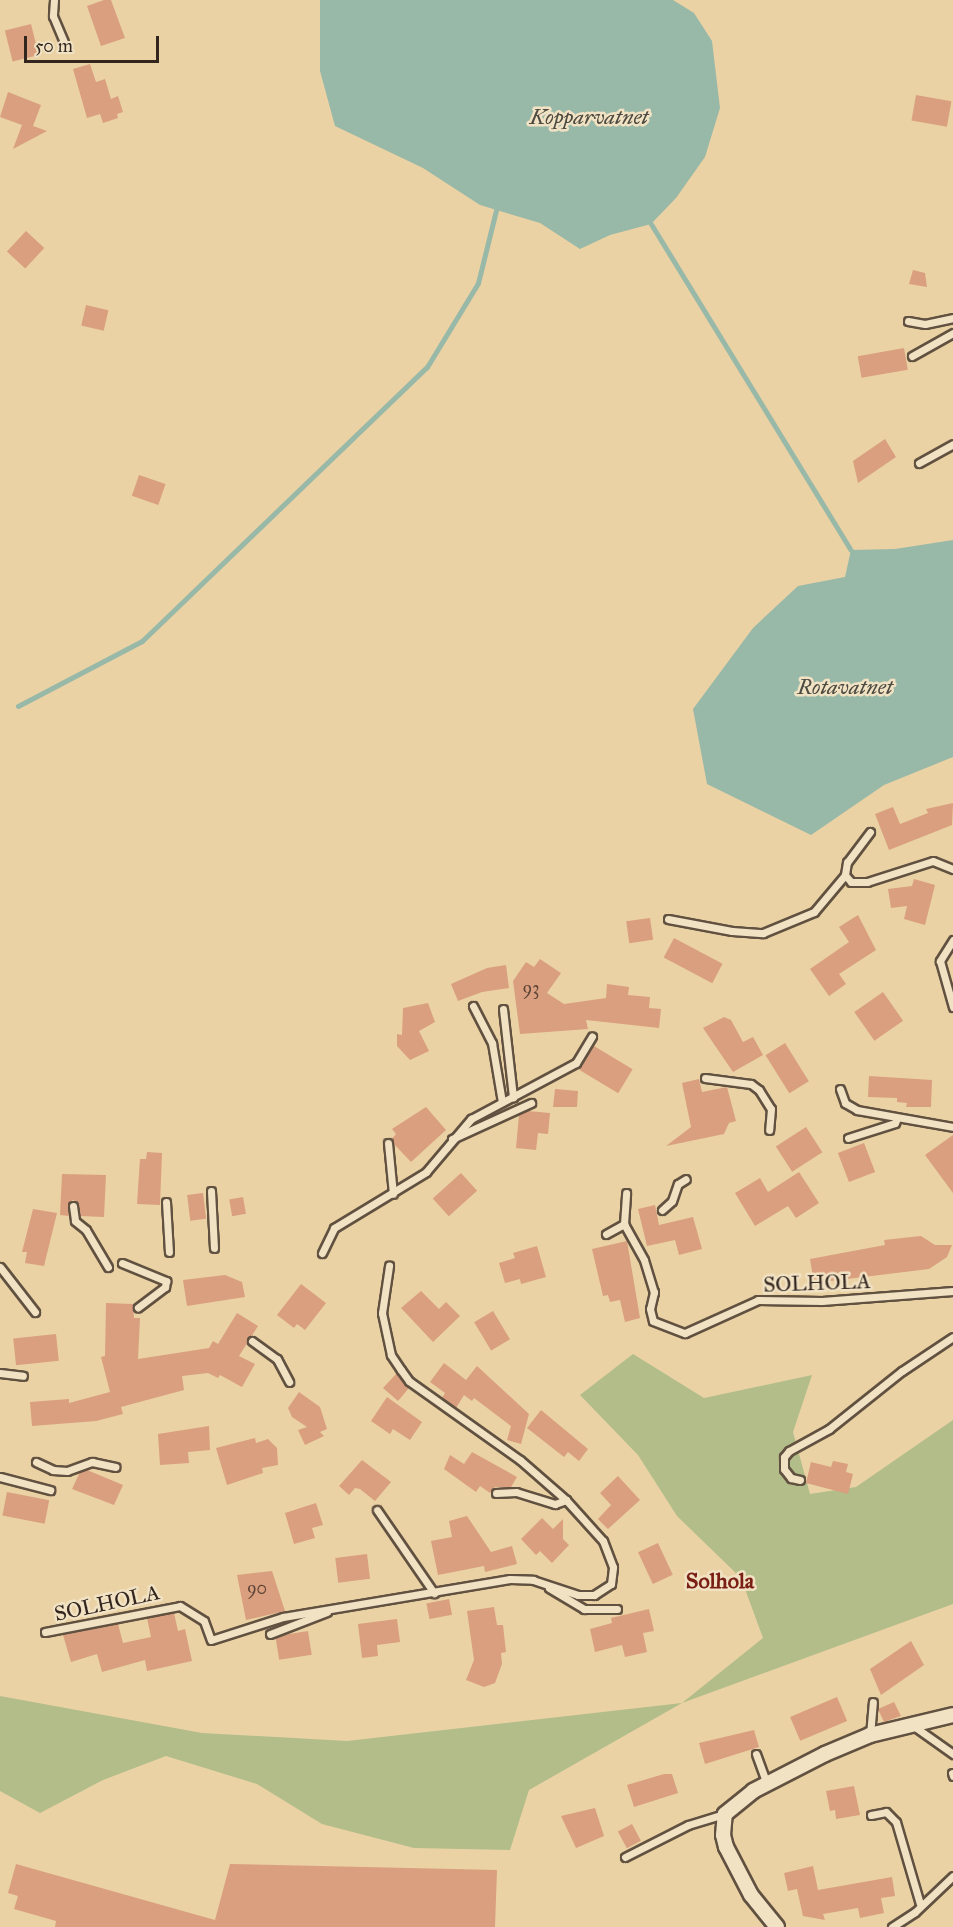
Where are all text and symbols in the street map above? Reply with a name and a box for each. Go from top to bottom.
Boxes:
scale bar [27,24,162,62]
text: 50 m [35,35,73,57]
water label: Kopparvatnet [530,104,648,130]
water label: Rotavatnet [797,674,893,700]
house number: 93 [523,977,539,999]
street label: SOLHOLA [763,1269,871,1297]
district label: Solhola [686,1568,754,1594]
house number: 90 [247,1577,267,1599]
street label: SOLHOLA [52,1580,162,1626]

